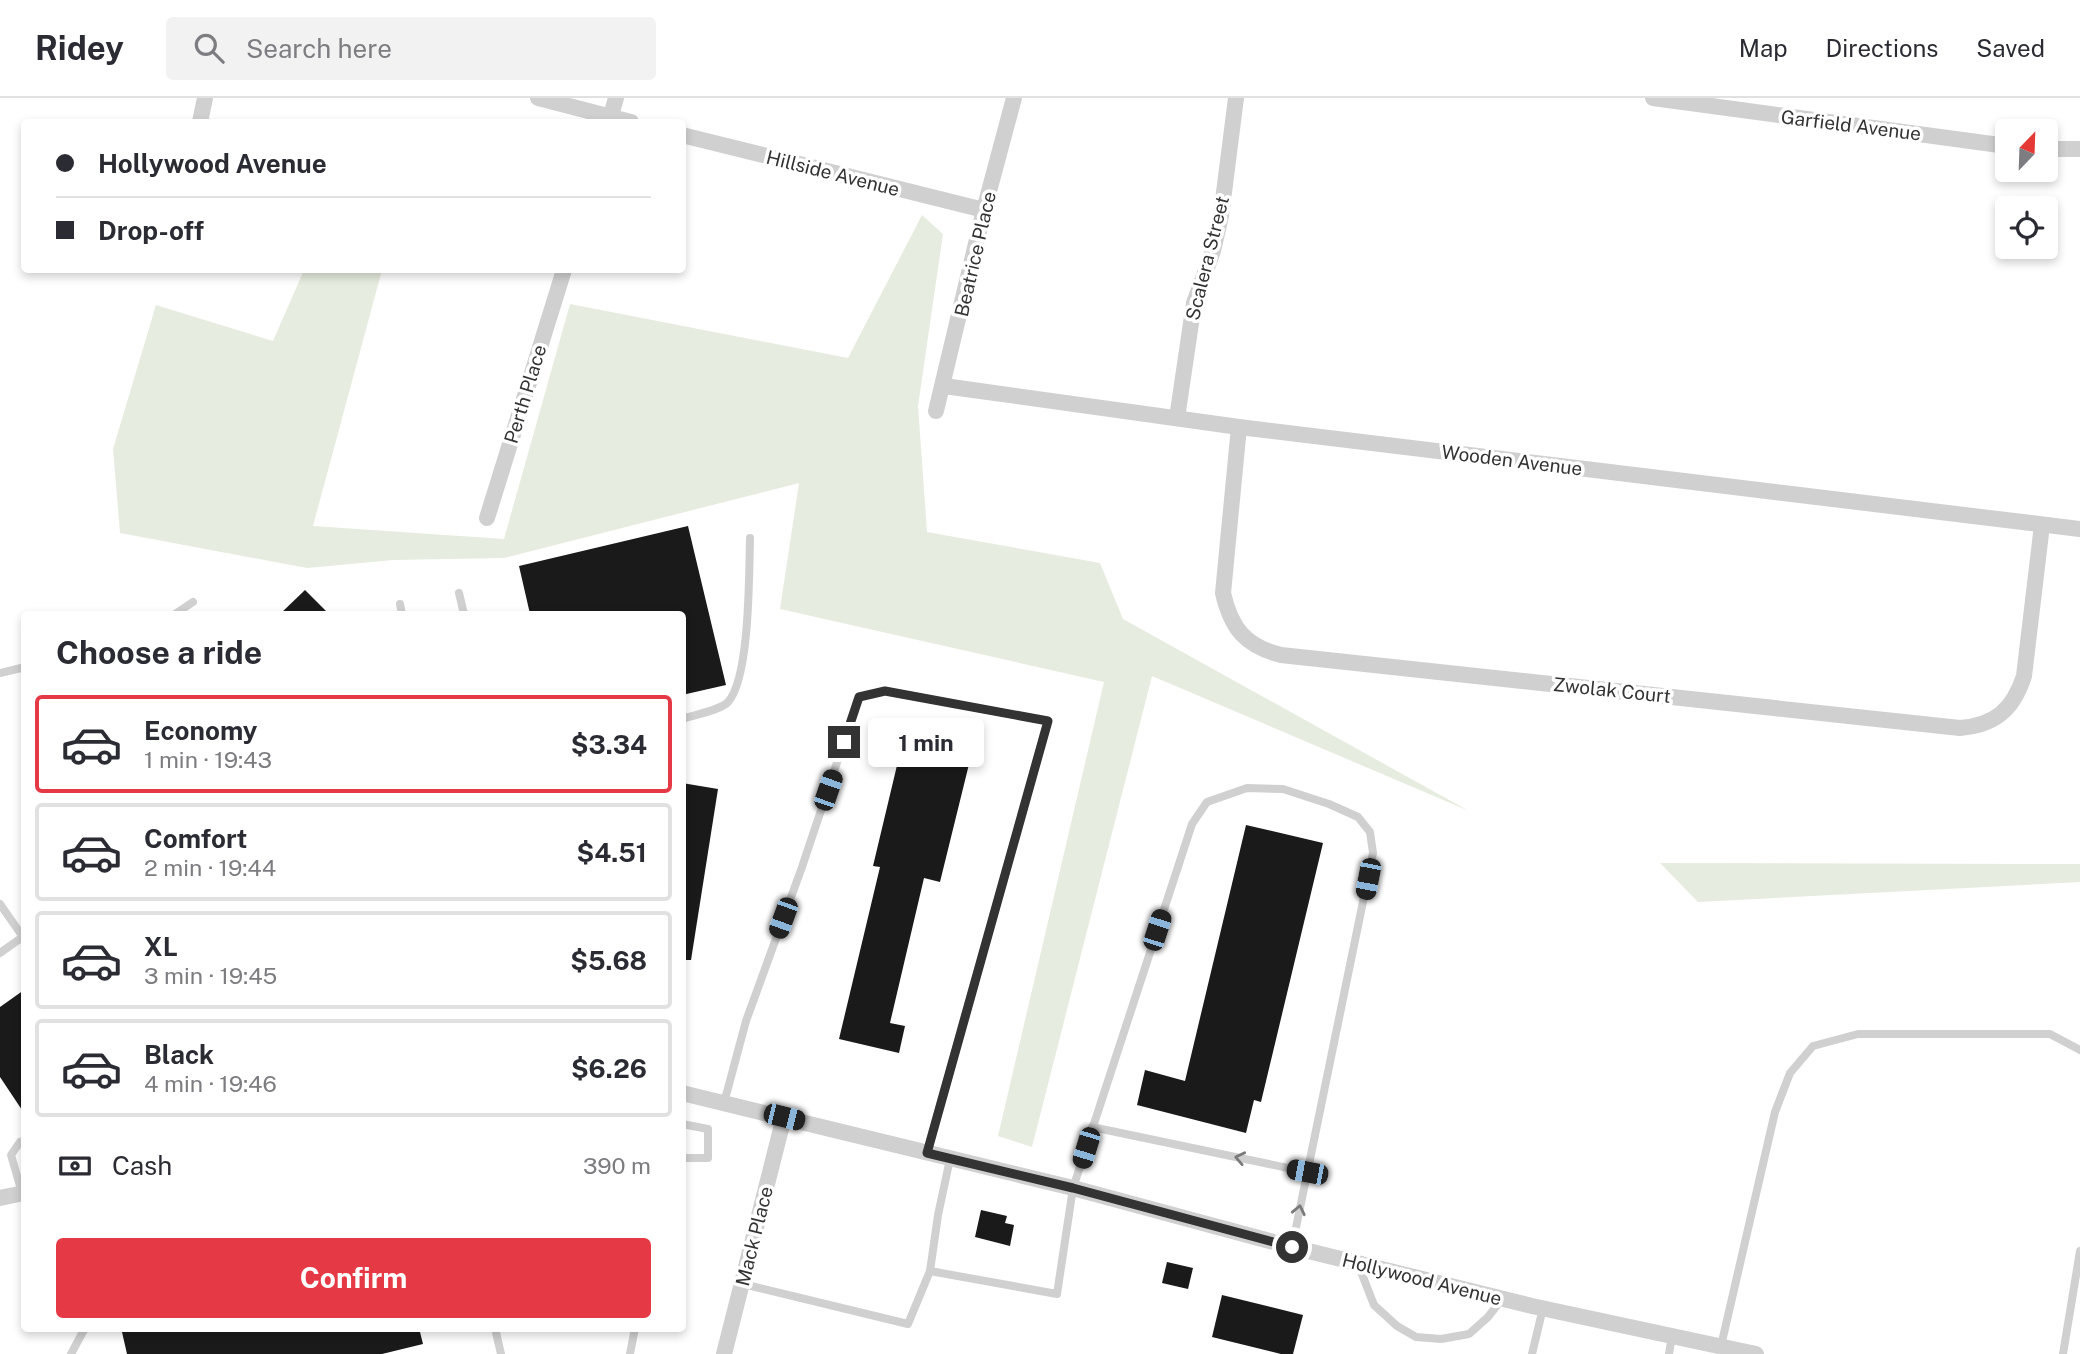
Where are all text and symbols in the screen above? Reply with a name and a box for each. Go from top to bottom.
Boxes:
search box [166,17,656,80]
text: Ridey [35,29,124,67]
icon: search [190,29,228,67]
text: Search here [246,33,392,64]
text: Map [1739,34,1788,62]
text: Directions [1826,34,1938,62]
text: Saved [1976,34,2045,62]
street label: Garfield Avenue [1780,105,1922,145]
north arrow [1995,119,2058,182]
map controls [1995,119,2058,259]
street label: Hillside Avenue [764,146,902,200]
text: Hollywood Avenue [98,148,327,179]
street label: Beatrice Place [950,189,1000,319]
street label: Scalera Street [1181,194,1233,322]
button: locate [1995,196,2058,259]
text: Drop-off [98,215,204,246]
street label: Perth Place [500,342,550,446]
street label: Wooden Avenue [1440,440,1584,480]
text: Choose a ride [56,634,262,671]
street label: Zwolak Court [1552,673,1672,707]
icon: car [60,713,123,776]
text: Economy [144,715,257,746]
callout: 1 min [868,718,984,766]
route end [828,726,860,758]
text: $3.34 [571,729,647,760]
text: 1 min [898,729,954,756]
text: 1 min · 19:43 [144,746,272,773]
car [812,767,845,813]
icon: car [60,821,123,884]
text: Comfort [144,823,247,854]
text: $4.51 [577,837,647,868]
text: 2 min · 19:44 [144,854,276,881]
car [1354,856,1383,902]
car [766,895,801,941]
car [1141,907,1174,953]
icon: car [60,929,123,992]
text: XL [144,931,178,962]
text: $5.68 [570,945,647,976]
text: 3 min · 19:45 [144,962,277,989]
icon: car [60,1037,123,1100]
text: Black [144,1039,214,1070]
text: $6.26 [571,1053,647,1084]
text: 4 min · 19:46 [144,1070,277,1097]
car [762,1102,807,1132]
car [1070,1125,1103,1171]
icon: cash [56,1147,94,1185]
text: Cash [112,1150,172,1181]
text: 390 m [583,1152,651,1179]
one-way arrow [1234,1152,1246,1167]
car [1285,1158,1330,1186]
street label: Mack Place [731,1184,777,1288]
one-way arrow [1291,1204,1306,1216]
route start [1276,1231,1308,1263]
button: Confirm [56,1238,651,1318]
street label: Hollywood Avenue [1340,1249,1504,1309]

